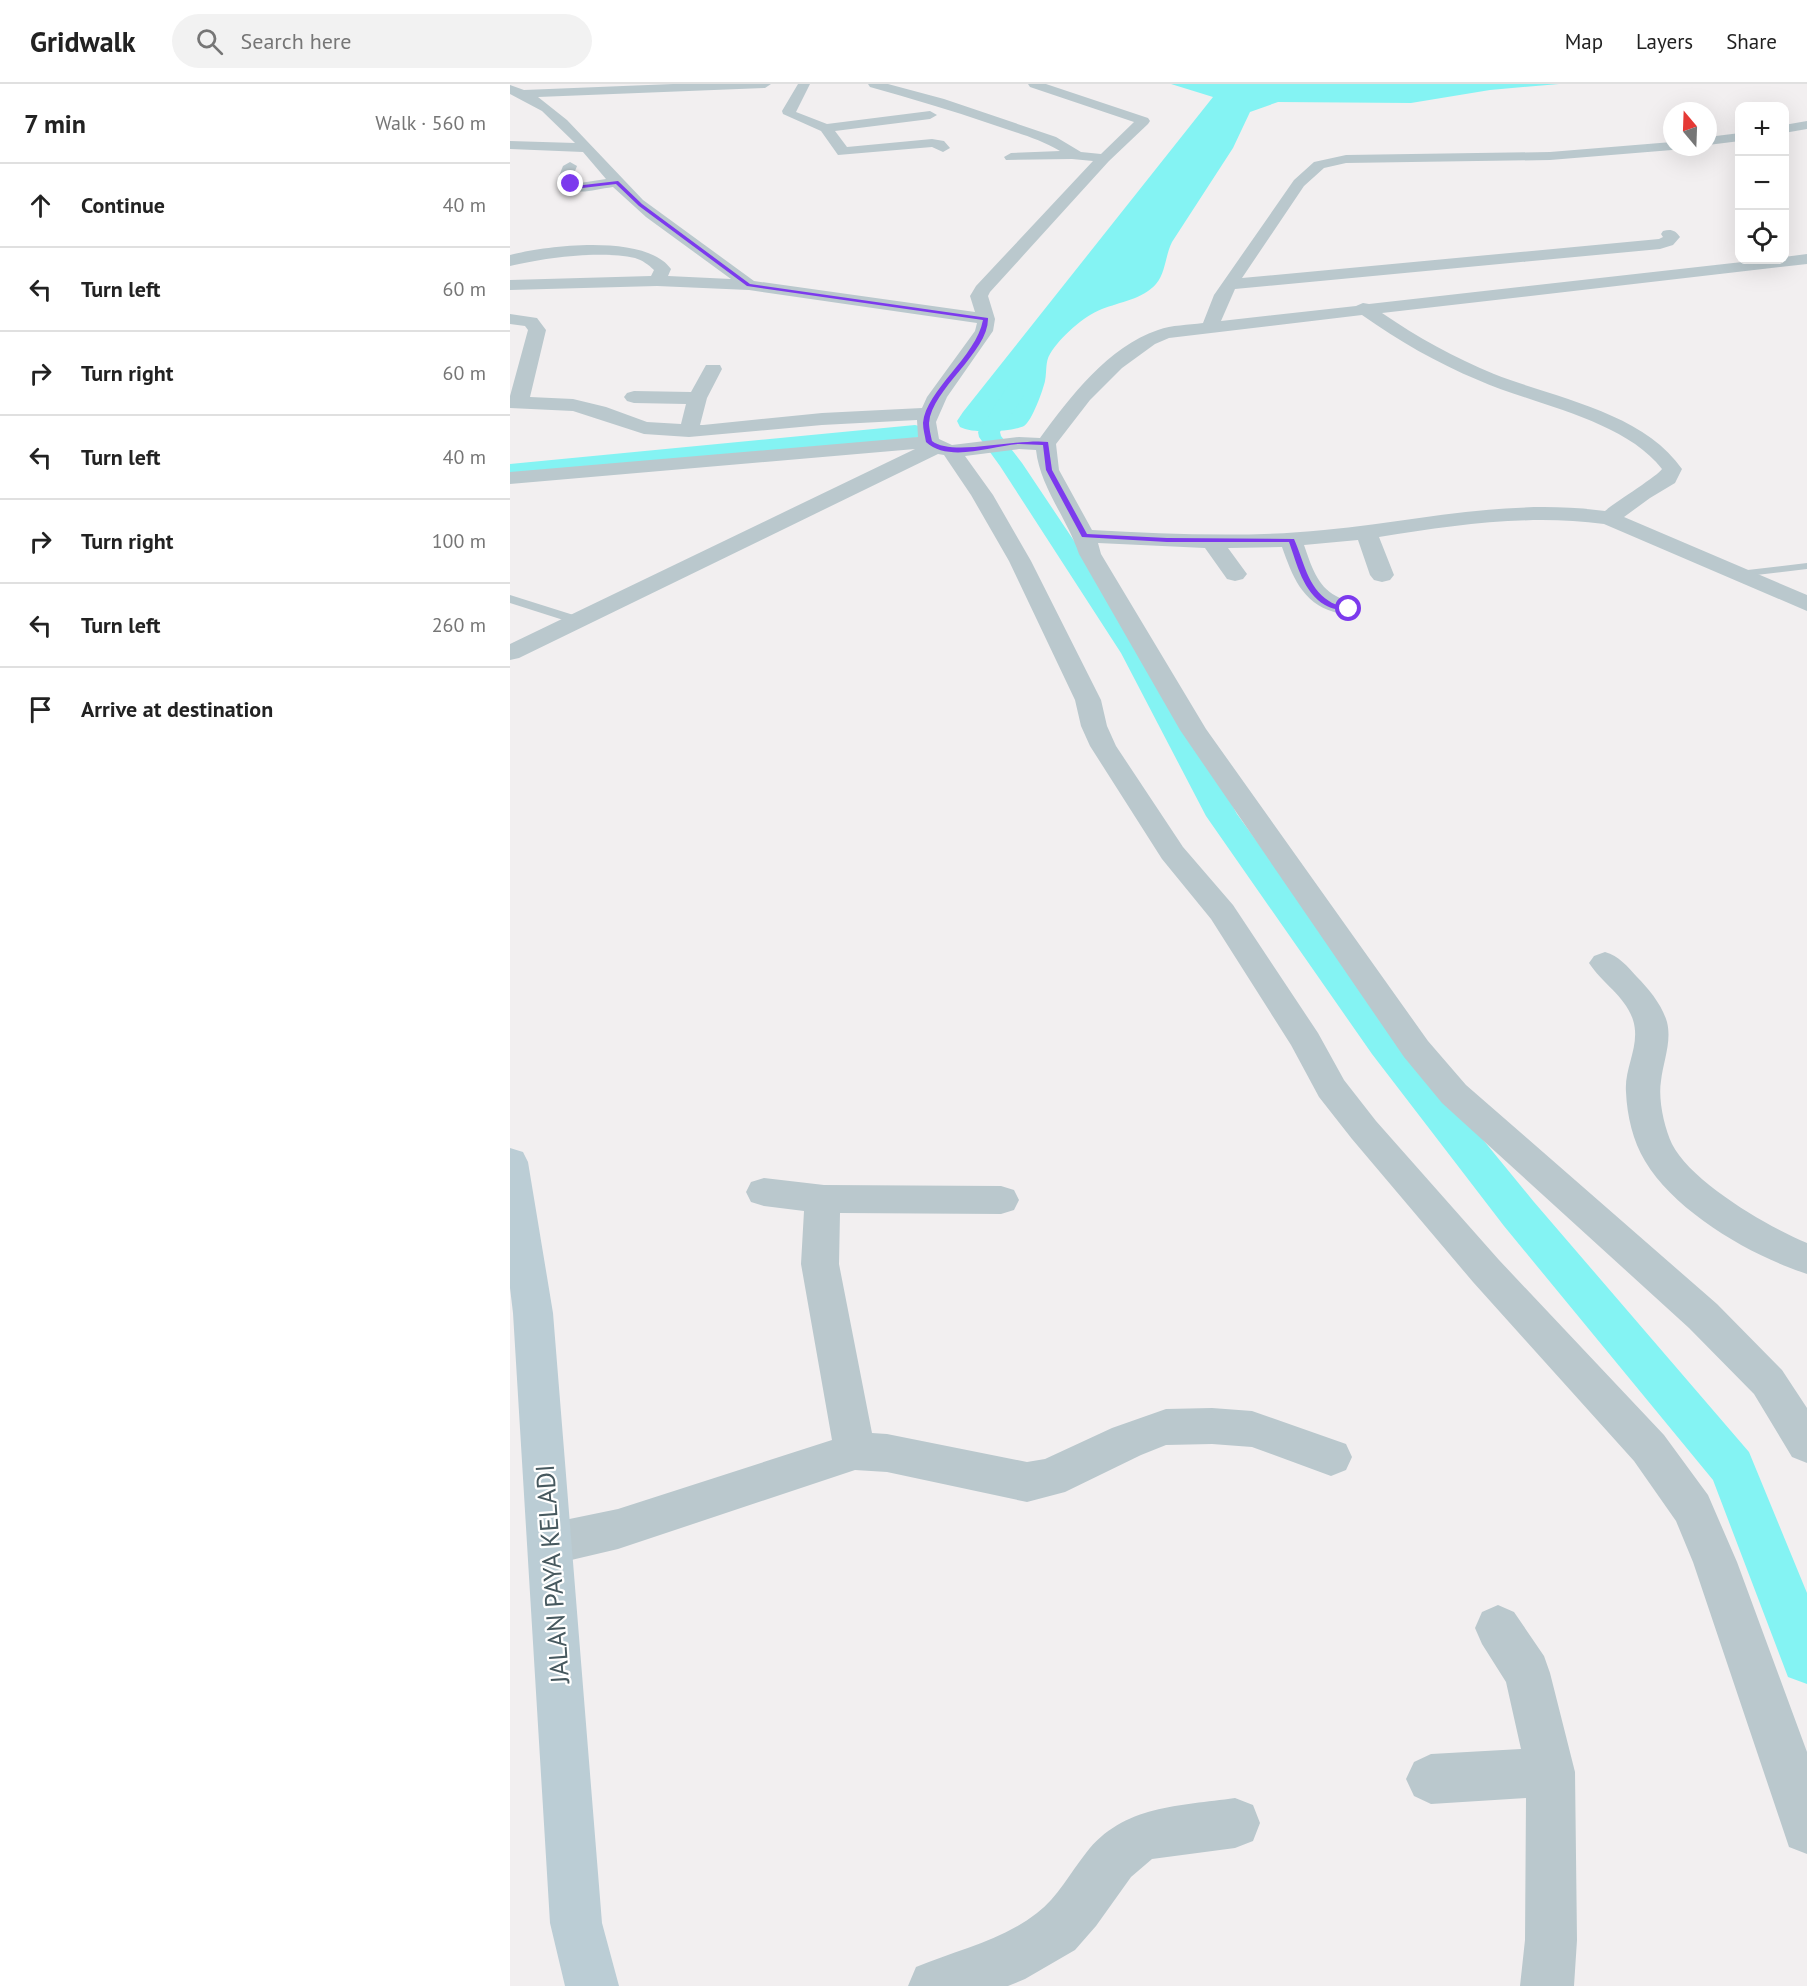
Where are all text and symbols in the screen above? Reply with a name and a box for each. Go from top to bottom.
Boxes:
search box [172,14,592,68]
text: Gridwalk [30,23,136,60]
icon: search [193,25,226,58]
text: Search here [241,27,352,55]
text: Map [1565,28,1603,55]
text: Layers [1636,28,1693,55]
text: Share [1726,28,1777,55]
north arrow [1663,102,1717,156]
map controls [1735,102,1789,264]
button: + [1735,102,1789,156]
text: 7 min [24,107,86,140]
text: Walk · 560 m [375,110,486,136]
button: − [1735,156,1789,210]
route end [557,170,583,196]
icon: ahead [24,189,57,222]
text: Continue [81,191,165,219]
text: 40 m [443,192,486,218]
button: locate [1735,210,1789,264]
icon: left [24,273,57,306]
text: Turn left [81,275,161,303]
text: 60 m [443,276,486,302]
icon: right [24,357,57,390]
text: Turn right [81,359,173,387]
text: 60 m [443,360,486,386]
icon: left [24,441,57,474]
text: Turn left [81,443,161,471]
text: 40 m [443,444,486,470]
icon: right [24,525,57,558]
text: Turn right [81,527,173,555]
text: 100 m [432,528,486,554]
route start [1335,595,1361,621]
icon: left [24,609,57,642]
text: Turn left [81,611,161,639]
text: 260 m [432,612,486,638]
icon: arrive [24,693,57,726]
text: Arrive at destination [81,695,273,723]
street label: JALAN PAYA KELADI [528,1463,576,1686]

